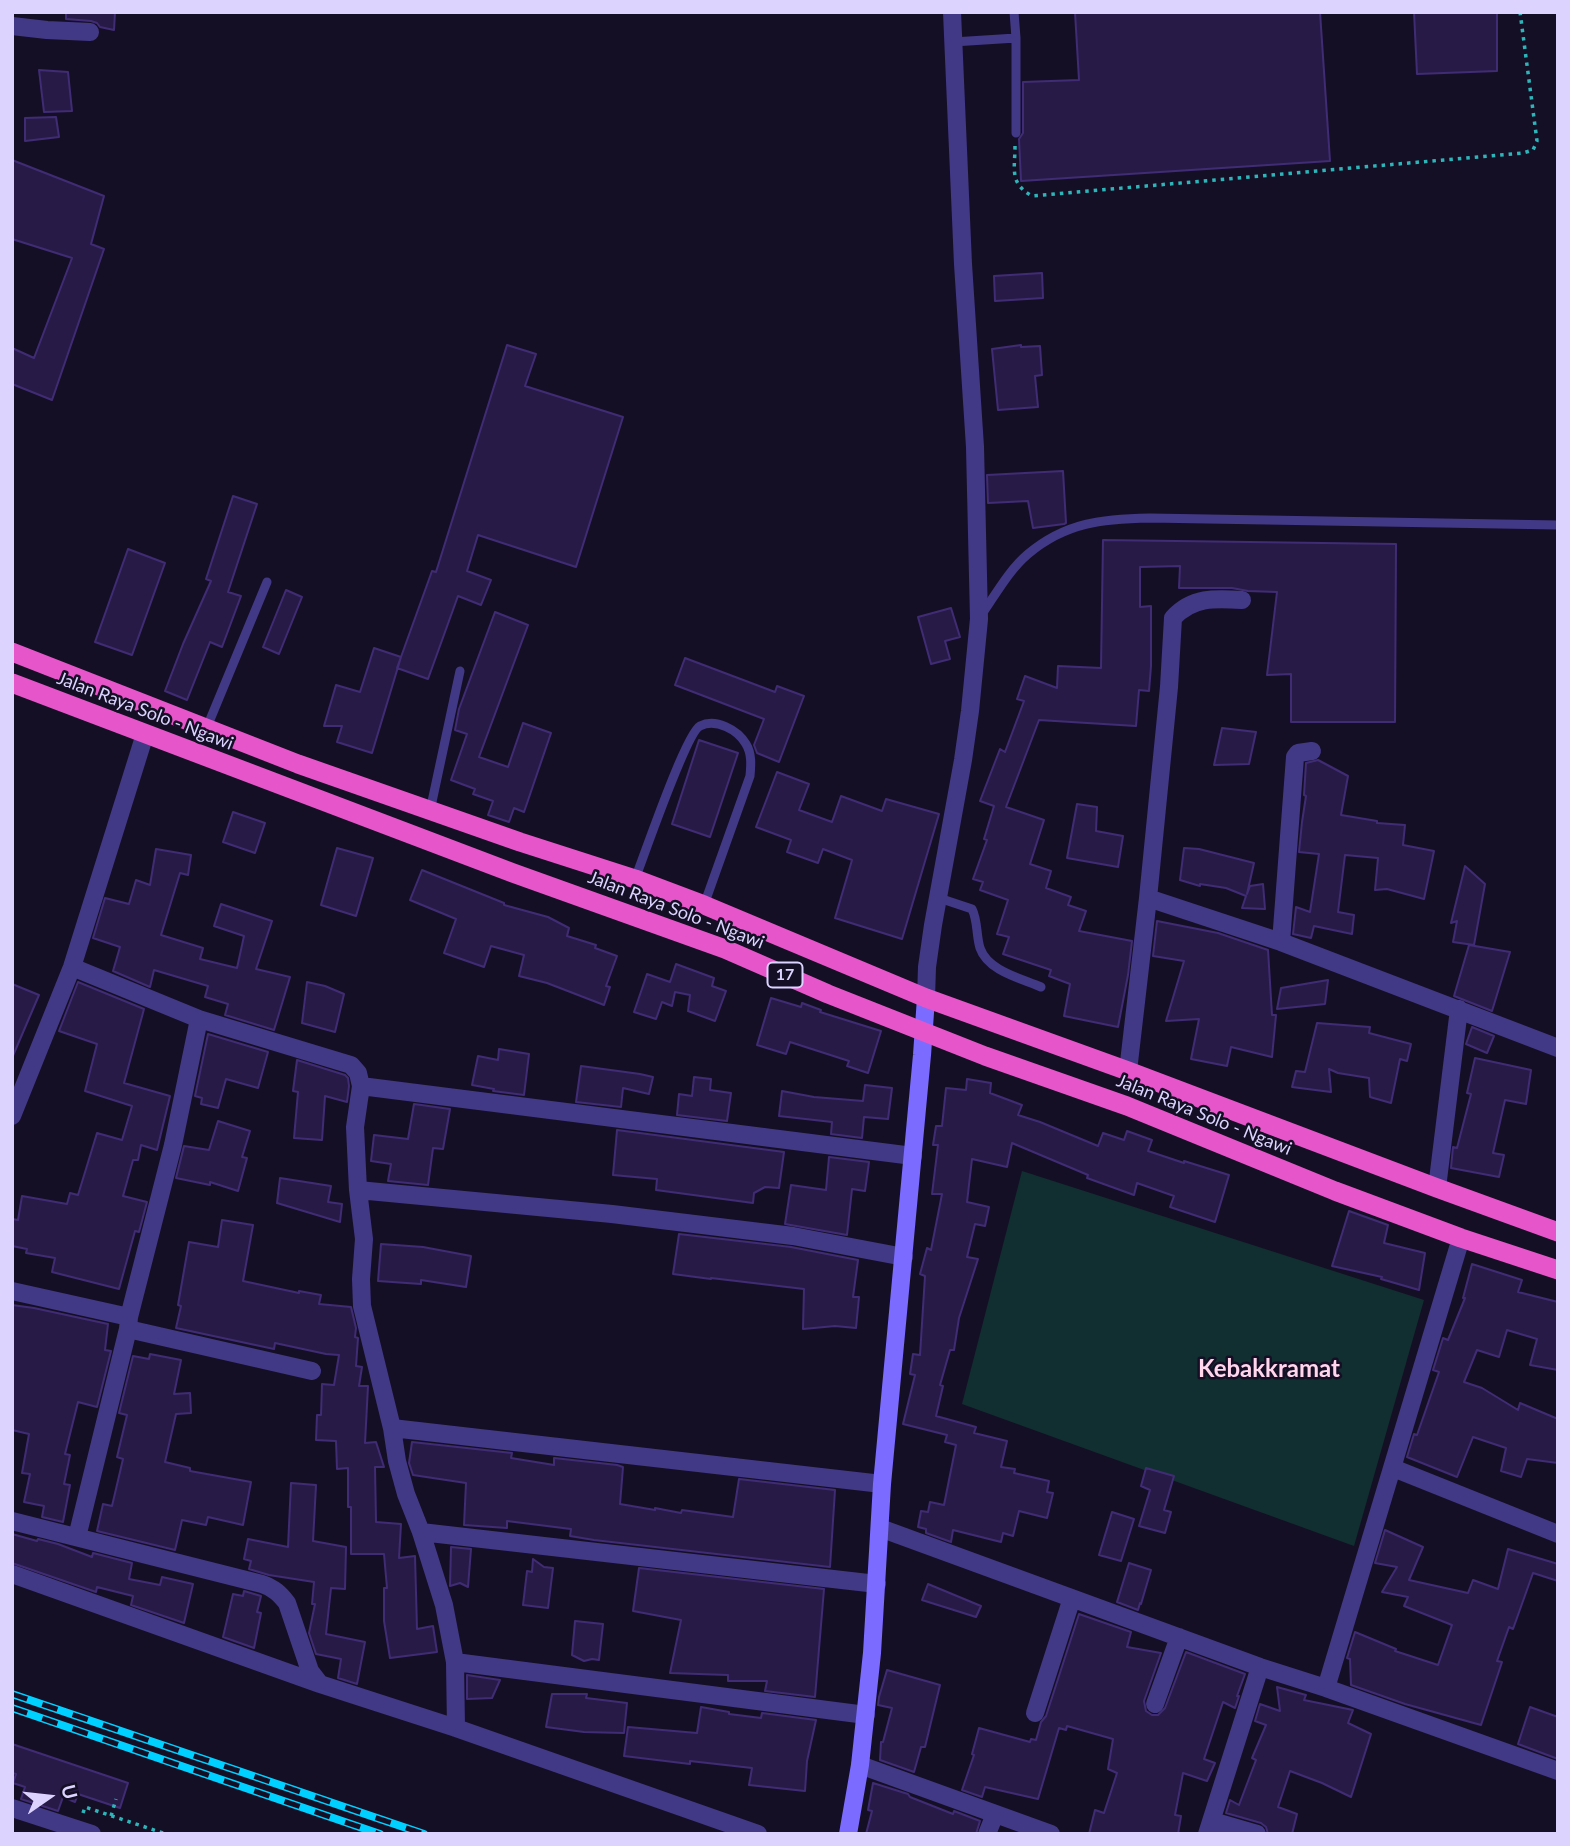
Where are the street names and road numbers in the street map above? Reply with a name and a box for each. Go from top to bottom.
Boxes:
street label: Jalan Raya Solo - Ngawi [54,667,236,755]
street label: Jalan Raya Solo - Ngawi [585,866,767,954]
road number: 17 [768,962,802,987]
street label: Jalan Raya Solo - Ngawi [1113,1070,1295,1160]

